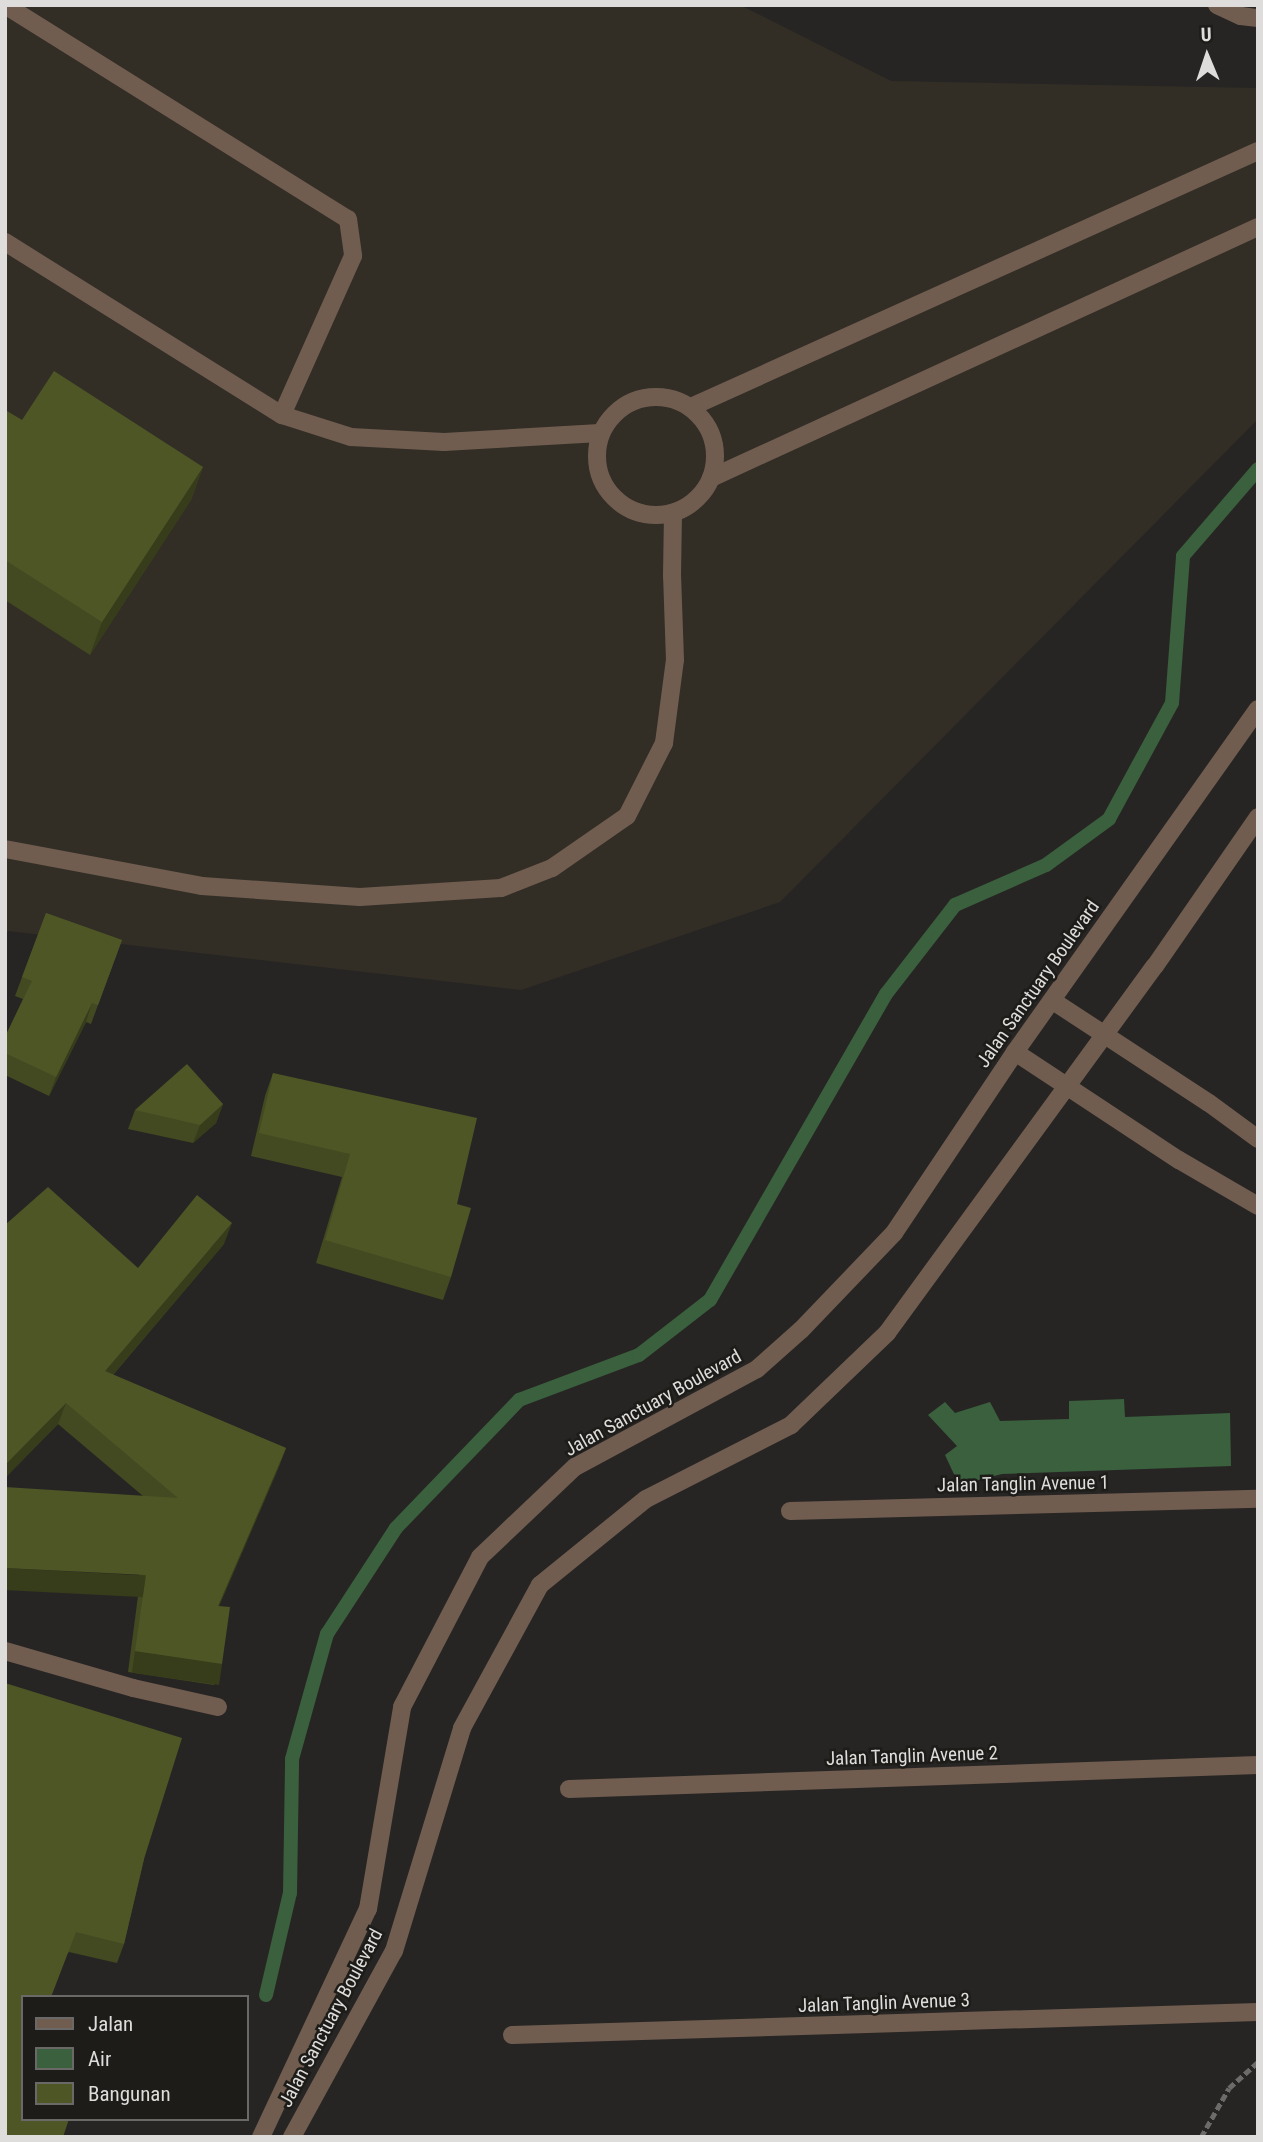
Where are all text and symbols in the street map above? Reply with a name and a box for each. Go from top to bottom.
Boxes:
north arrow [1172,21,1242,91]
text: U [1200,23,1212,46]
street label: Jalan Sanctuary Boulevard [972,896,1104,1072]
street label: Jalan Sanctuary Boulevard [561,1345,745,1461]
street label: Jalan Tanglin Avenue 1 [937,1471,1109,1497]
street label: Jalan Tanglin Avenue 2 [825,1742,999,1770]
street label: Jalan Sanctuary Boulevard [274,1925,388,2111]
street label: Jalan Tanglin Avenue 3 [797,1989,971,2017]
legend [21,1995,248,2121]
text: Jalan [88,2012,133,2036]
text: Air [88,2047,111,2071]
text: Bangunan [88,2082,171,2106]

